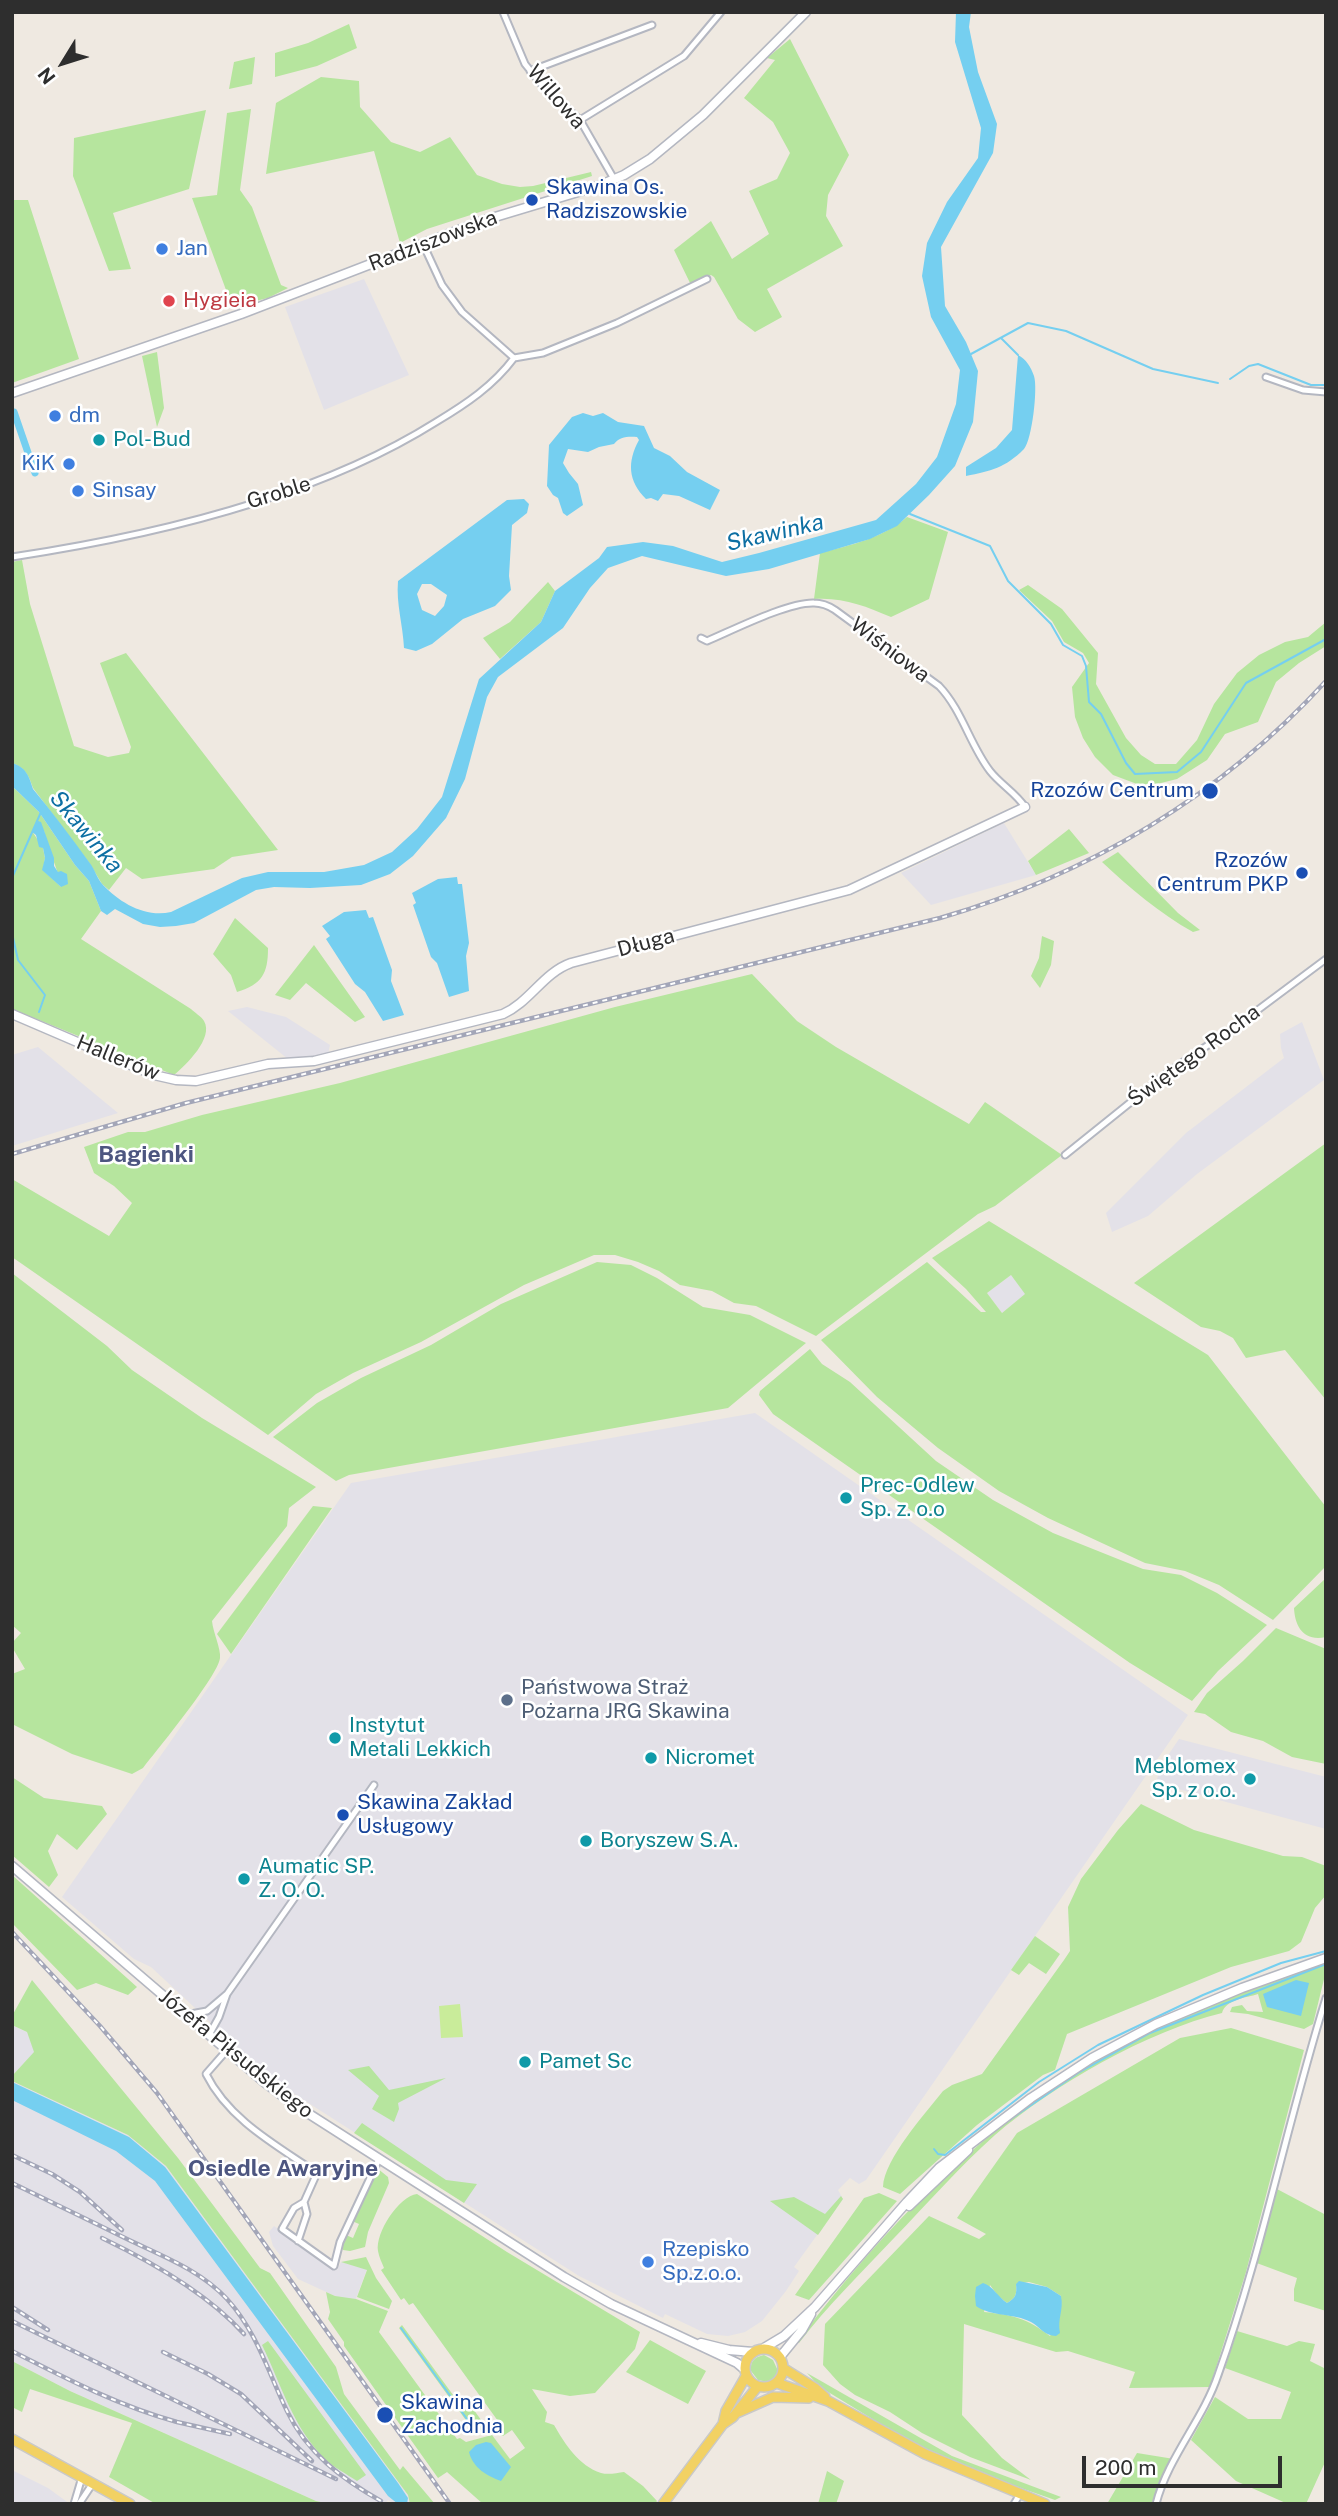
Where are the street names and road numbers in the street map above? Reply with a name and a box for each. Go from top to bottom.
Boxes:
street label: Willowa [521,60,591,134]
street label: Radziszowska [365,205,501,277]
street label: Groble [244,471,314,515]
street label: Wiśniowa [845,612,935,688]
street label: Długa [615,923,677,963]
street label: Świętego Rocha [1123,1000,1265,1112]
street label: Hallerów [73,1030,163,1086]
street label: Józefa Piłsudskiego [154,1984,318,2124]

